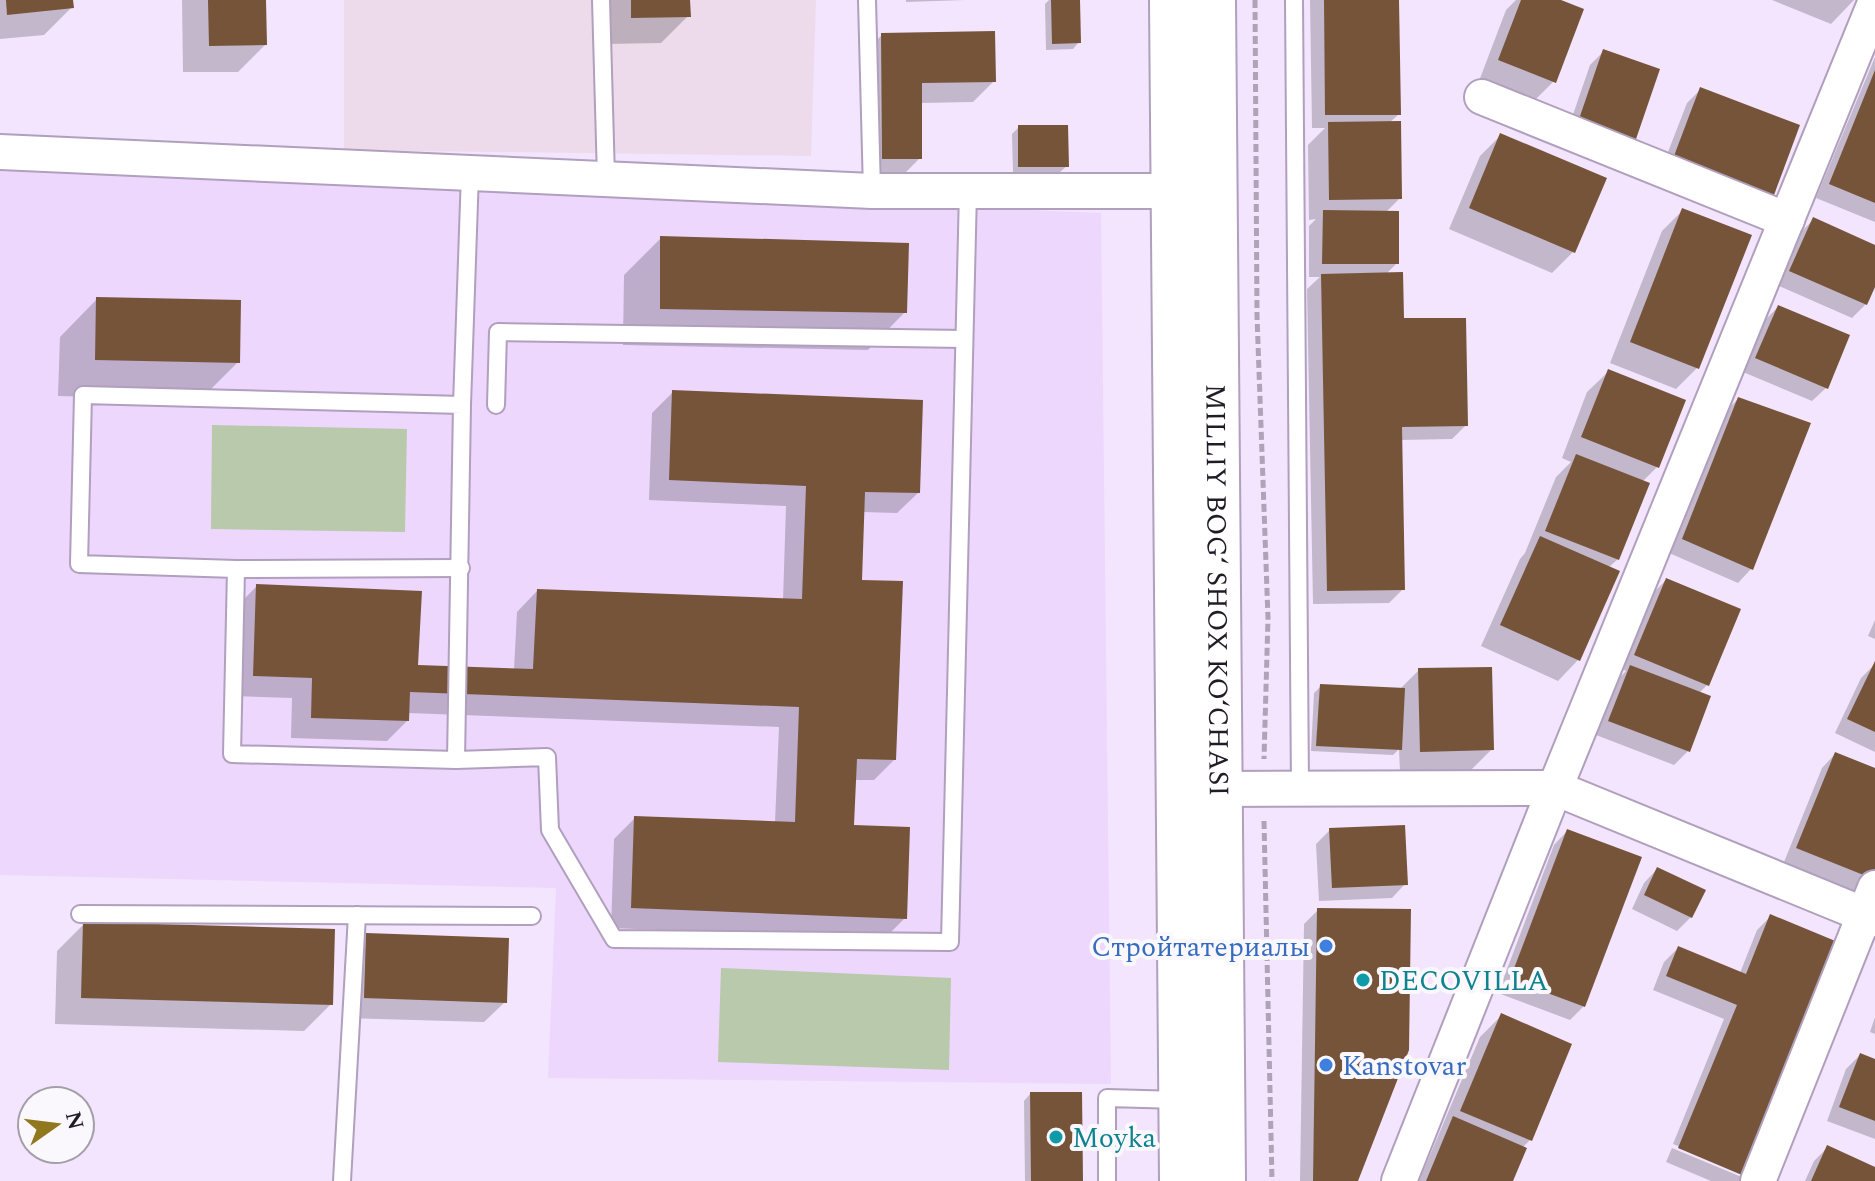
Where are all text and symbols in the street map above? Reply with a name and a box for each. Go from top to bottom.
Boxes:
street label: MILLIY BOG‘ SHOX KO‘CHASI [1193,384,1240,796]
place label: Стройтатериалы [1091,926,1310,969]
marker: Стройтатериалы [1317,937,1335,955]
place label: DECOVILLA [1379,960,1548,1003]
marker: DECOVILLA [1354,971,1372,989]
place label: Kanstovar [1342,1045,1467,1088]
marker: Kanstovar [1317,1056,1335,1074]
north arrow [16,1085,96,1165]
text: N [56,1108,92,1133]
place label: Moyka [1072,1117,1157,1160]
marker: Moyka [1047,1128,1065,1146]

